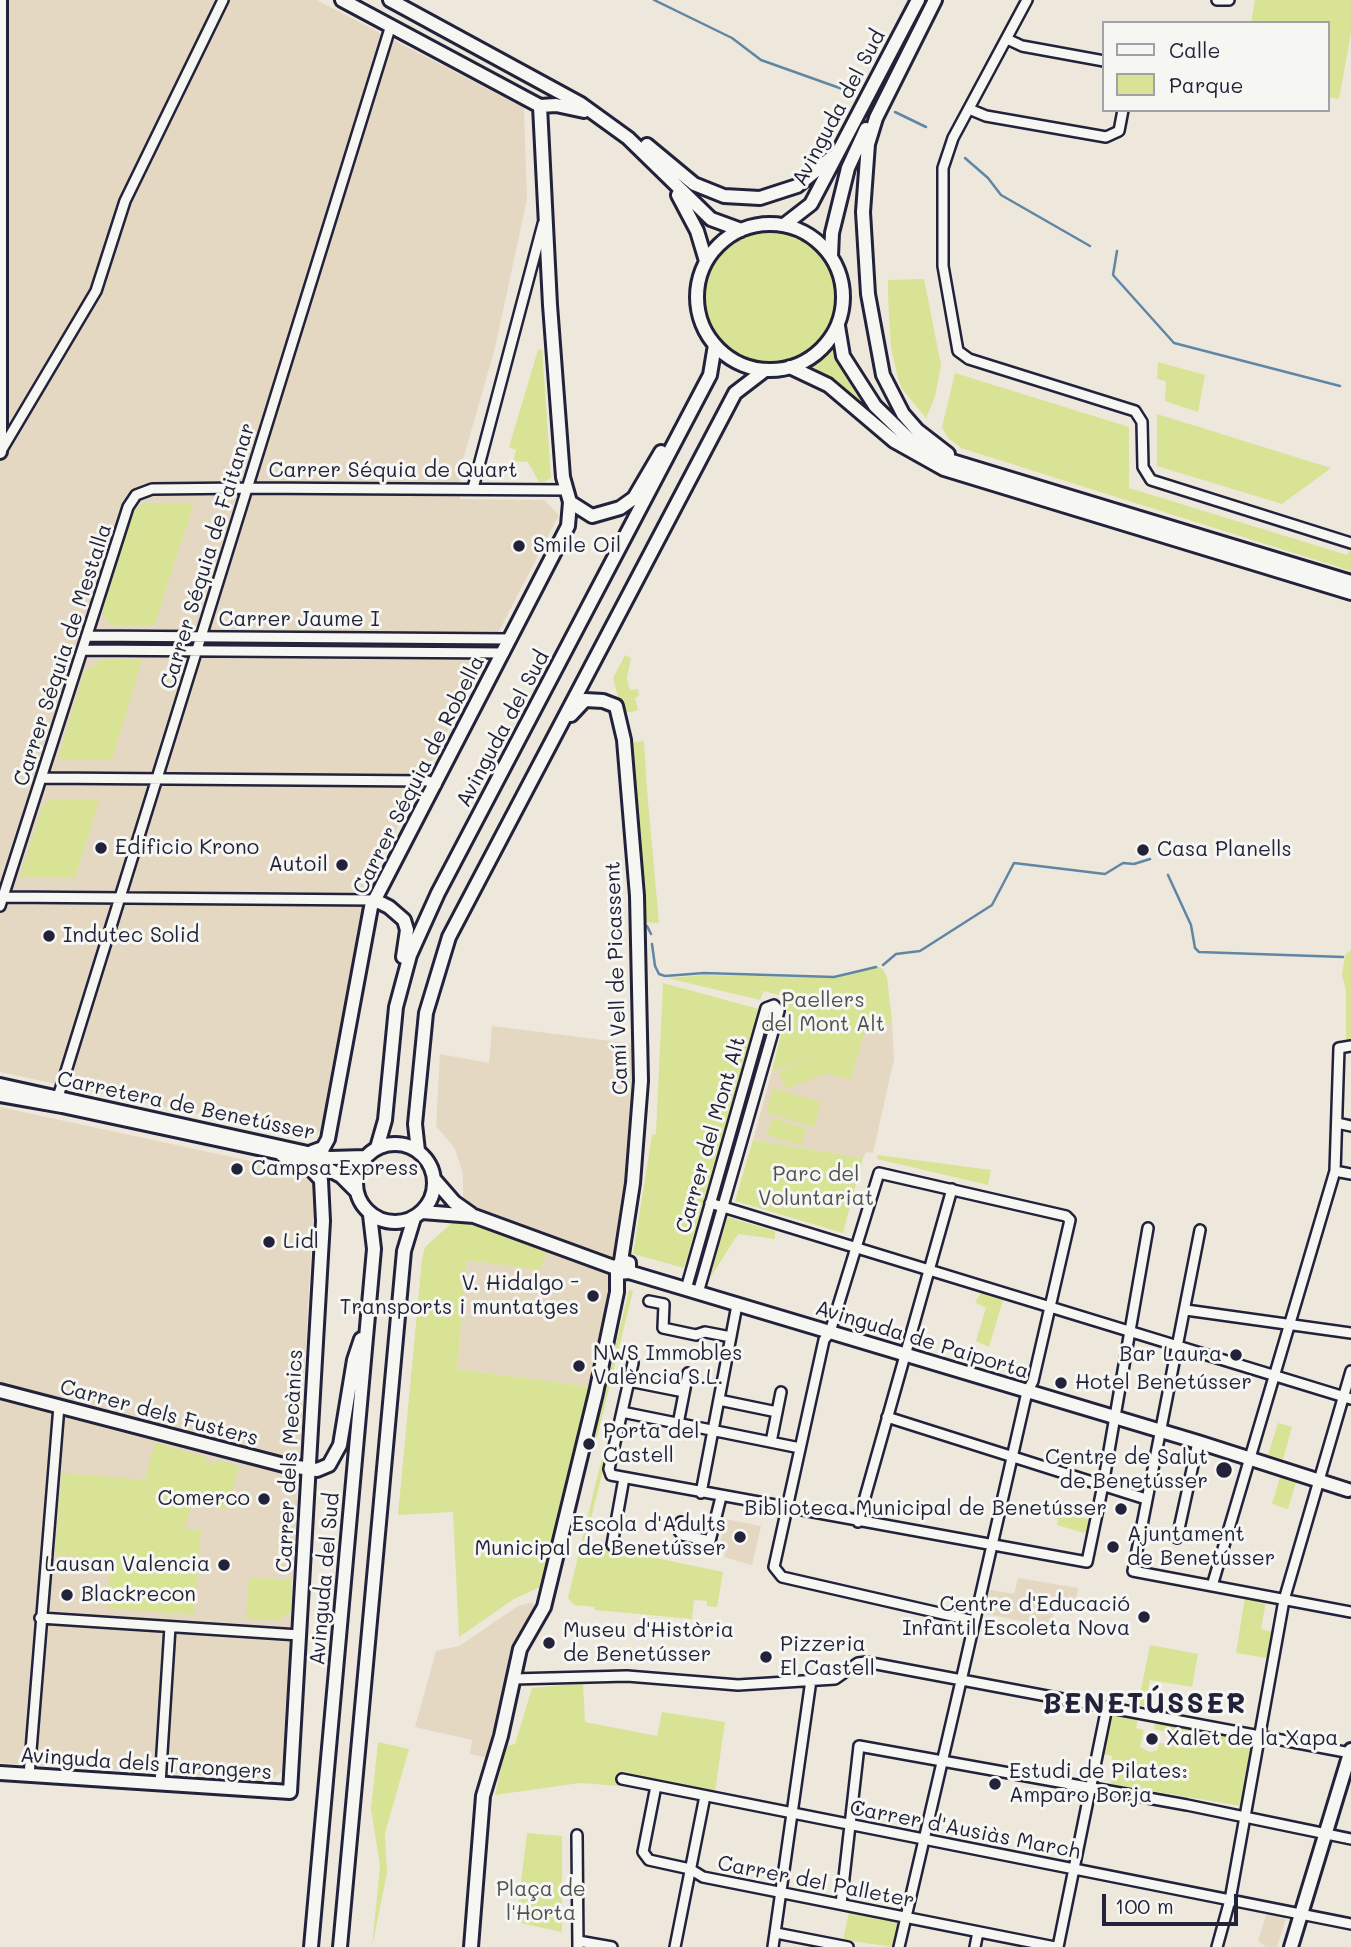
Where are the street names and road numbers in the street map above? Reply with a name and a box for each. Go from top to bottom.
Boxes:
street label: Avinguda del Sud [787,26,891,190]
street label: Carrer Séquia de Faitanar [155,420,261,692]
street label: Carrer Séquia de Quart [268,458,518,484]
street label: Carrer Séquia de Mestalla [9,521,117,789]
street label: Carrer Jaume I [218,607,380,633]
street label: Avinguda del Sud [451,647,555,811]
street label: Carrer Séquia de Robella [348,652,490,898]
street label: Camí Vell de Picassent [600,861,634,1095]
street label: Carrer del Mont Alt [671,1034,751,1236]
street label: Carretera de Benetússer [55,1066,317,1146]
street label: Avinguda de Paiporta [812,1295,1032,1385]
street label: Carrer dels Mecànics [272,1349,308,1573]
street label: Carrer dels Fusters [57,1374,261,1452]
street label: Avinguda del Sud [305,1492,345,1666]
street label: Avinguda dels Tarongers [19,1743,273,1785]
street label: Carrer d'Ausiàs March [847,1795,1083,1865]
street label: Carrer del Palleter [715,1851,917,1913]

